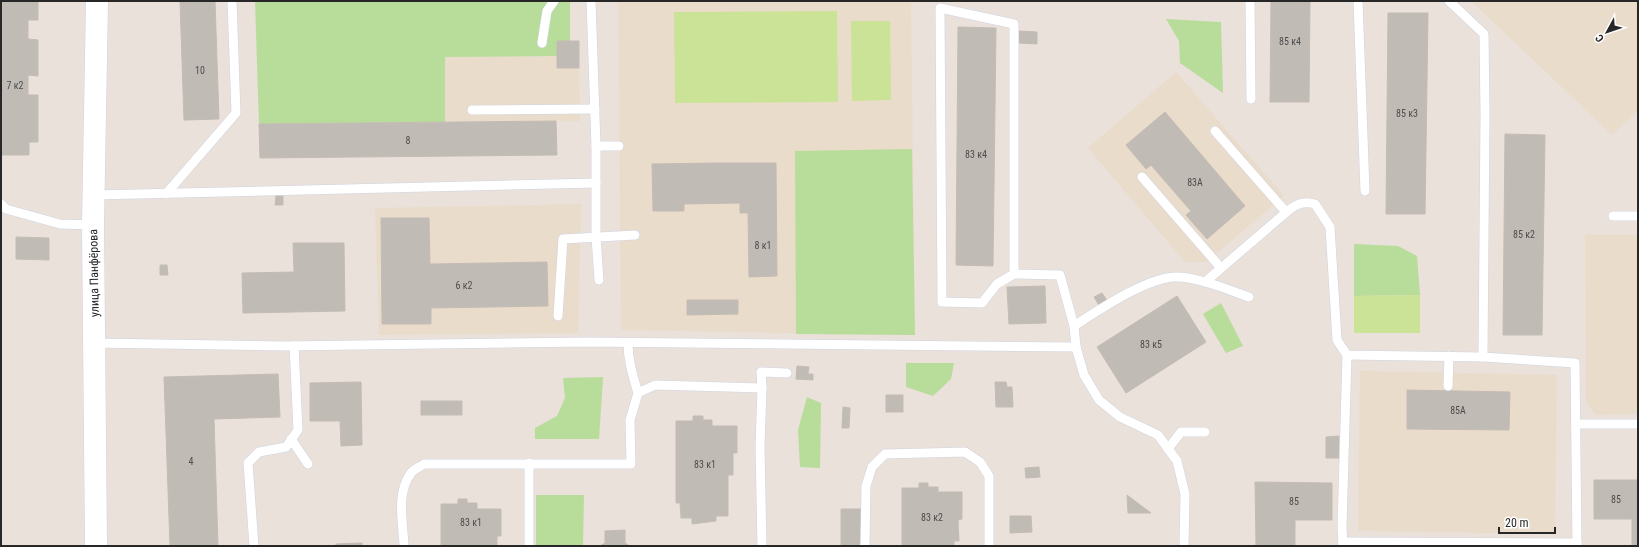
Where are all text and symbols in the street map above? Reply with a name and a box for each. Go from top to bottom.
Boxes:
north arrow [1587,12,1627,52]
text: С [1593,32,1607,45]
house number: 85 к4 [1279,36,1301,47]
house number: 10 [195,65,205,76]
house number: 7 к2 [7,80,24,91]
house number: 85 к3 [1396,108,1418,119]
house number: 8 [406,135,411,146]
house number: 83 к4 [965,149,987,160]
house number: 83А [1187,177,1203,188]
street label: улица Панфёрова [86,229,102,317]
house number: 85 к2 [1513,229,1535,240]
house number: 8 к1 [755,240,771,251]
house number: 6 к2 [456,280,473,291]
house number: 83 к5 [1140,339,1162,350]
house number: 85А [1450,405,1466,416]
house number: 4 [189,456,194,467]
house number: 83 к1 [694,459,716,470]
house number: 85 [1611,494,1621,505]
house number: 85 [1289,496,1299,507]
scale bar [1499,509,1555,535]
house number: 83 к2 [921,512,943,523]
text: 20 m [1505,516,1529,530]
house number: 83 к1 [460,517,482,528]

